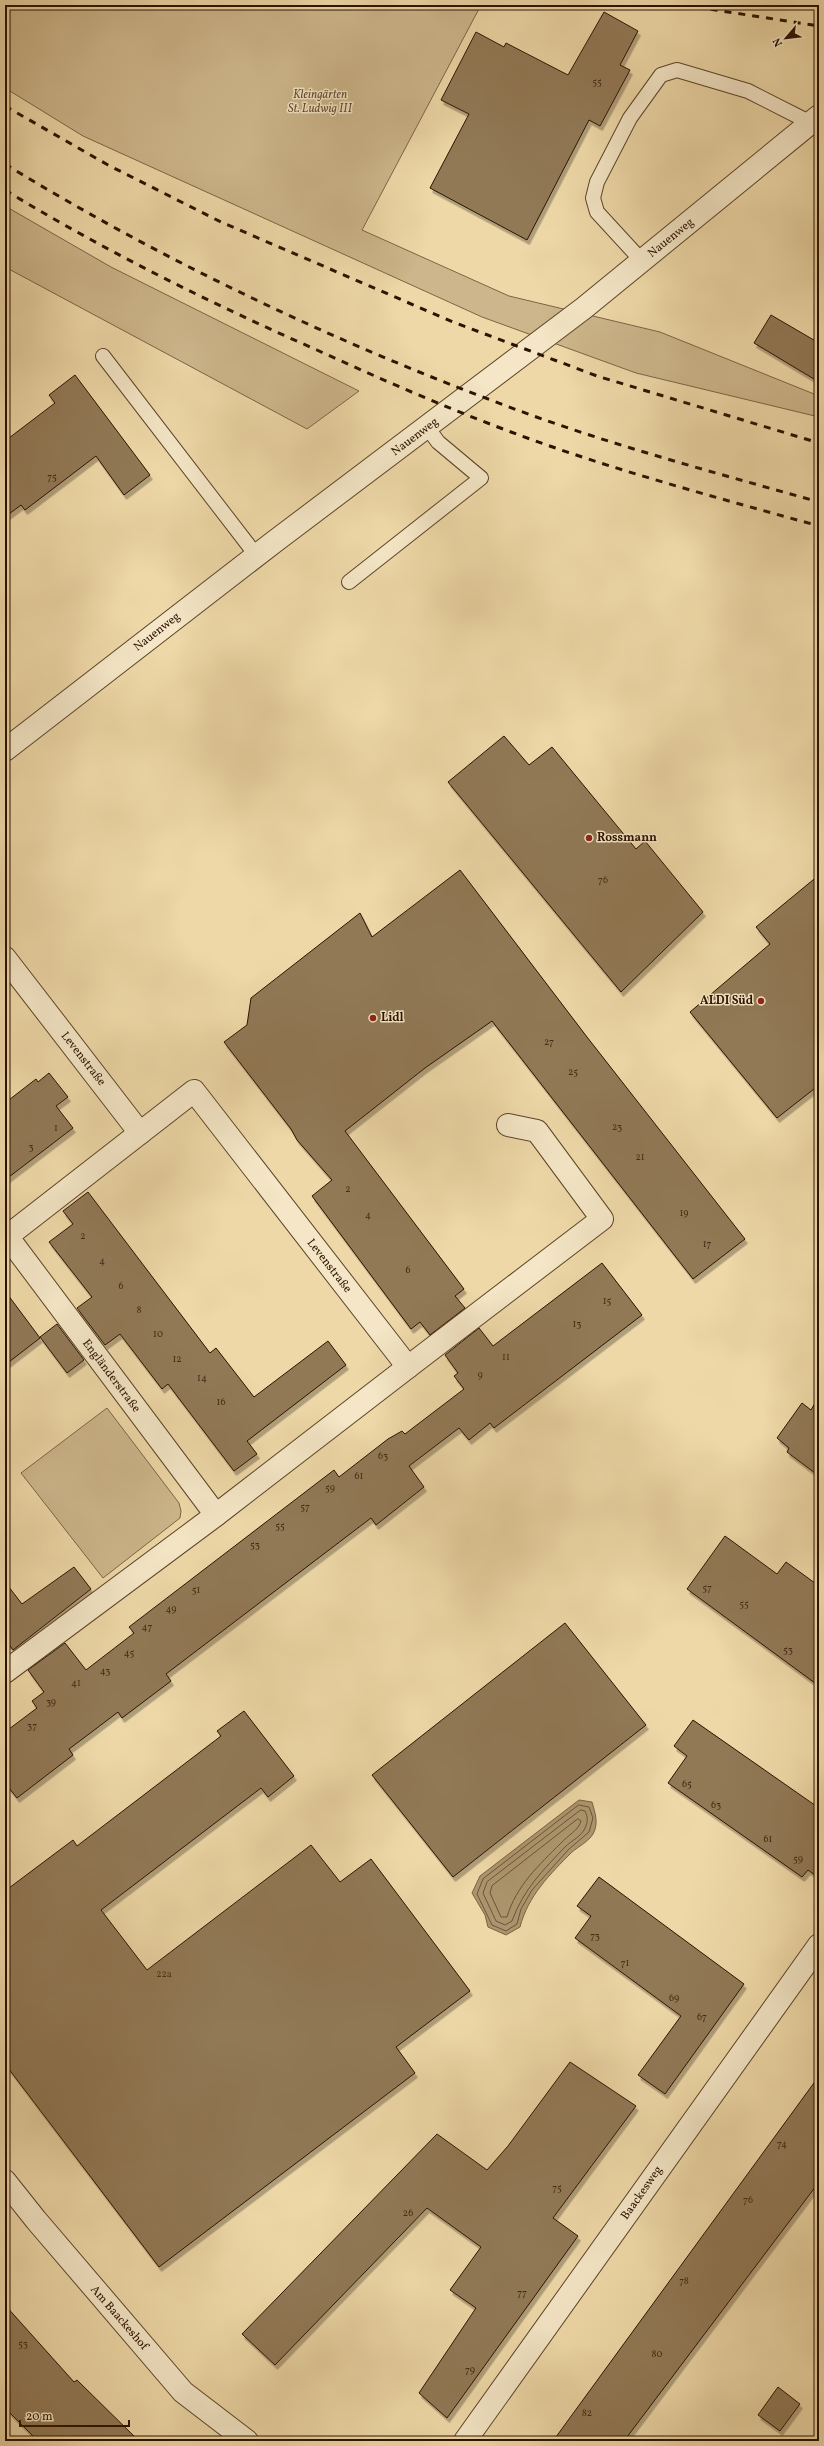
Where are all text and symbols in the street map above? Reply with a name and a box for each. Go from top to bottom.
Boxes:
north arrow [766,18,806,58]
text: N [770,35,787,49]
house number: 55 [592,75,602,89]
park label: Kleingärten St. Ludwig III [288,87,353,117]
street label: Nauenweg [645,214,697,262]
street label: Nauenweg [388,414,442,460]
house number: 75 [47,470,57,484]
street label: Nauenweg [130,609,184,655]
place label: Rossmann [597,830,657,846]
marker: Rossmann [584,833,594,843]
house number: 76 [598,873,608,887]
place label: ALDI Süd [700,993,754,1009]
marker: ALDI Süd [756,996,766,1006]
place label: Lidl [381,1010,404,1026]
marker: Lidl [368,1013,378,1023]
street label: Levenstraße [57,1029,109,1090]
house number: 27 [544,1035,554,1049]
house number: 25 [568,1065,578,1079]
house number: 23 [612,1120,622,1134]
house number: 1 [54,1121,58,1135]
house number: 3 [28,1140,34,1154]
house number: 21 [635,1150,645,1164]
house number: 2 [345,1182,351,1196]
house number: 19 [679,1206,689,1220]
house number: 4 [365,1208,371,1222]
house number: 2 [80,1229,86,1243]
street label: Levenstraße [303,1236,355,1297]
house number: 17 [703,1237,712,1251]
house number: 4 [99,1254,105,1268]
house number: 6 [405,1263,411,1277]
house number: 6 [118,1279,124,1293]
house number: 15 [603,1294,612,1308]
house number: 8 [136,1303,142,1317]
house number: 13 [572,1317,582,1331]
house number: 10 [153,1327,163,1341]
street label: Engländerstraße [78,1336,144,1416]
house number: 11 [502,1350,510,1364]
house number: 12 [172,1352,182,1366]
house number: 9 [477,1368,483,1382]
house number: 14 [197,1371,207,1385]
house number: 16 [217,1395,225,1409]
house number: 63 [378,1449,388,1463]
house number: 61 [355,1469,364,1483]
house number: 59 [325,1481,335,1495]
house number: 57 [300,1500,310,1514]
house number: 55 [275,1519,285,1533]
house number: 53 [250,1538,260,1552]
house number: 57 [702,1581,712,1595]
house number: 51 [192,1583,200,1597]
house number: 55 [739,1597,749,1611]
house number: 49 [166,1602,176,1616]
house number: 47 [142,1620,153,1634]
house number: 53 [783,1643,793,1657]
house number: 45 [124,1646,134,1660]
house number: 43 [100,1664,110,1678]
house number: 41 [71,1676,81,1690]
house number: 39 [46,1695,56,1709]
house number: 37 [27,1719,37,1733]
house number: 65 [682,1777,692,1791]
house number: 63 [711,1798,721,1812]
house number: 61 [764,1832,773,1846]
house number: 59 [793,1852,803,1866]
house number: 73 [590,1929,600,1943]
house number: 71 [621,1956,629,1970]
house number: 22a [156,1967,172,1981]
house number: 69 [669,1991,679,2005]
house number: 67 [697,2010,707,2024]
house number: 74 [777,2137,787,2151]
street label: Baackesweg [618,2163,666,2223]
house number: 75 [552,2181,562,2195]
house number: 76 [743,2193,753,2207]
house number: 26 [403,2206,413,2220]
house number: 78 [679,2274,689,2288]
street label: Am Baackeshof [86,2282,153,2355]
house number: 77 [517,2286,527,2300]
house number: 53 [18,2337,28,2351]
house number: 80 [651,2347,663,2361]
house number: 79 [465,2363,475,2377]
scale bar [20,2402,129,2428]
house number: 82 [582,2406,592,2420]
text: 20 m [26,2409,53,2425]

